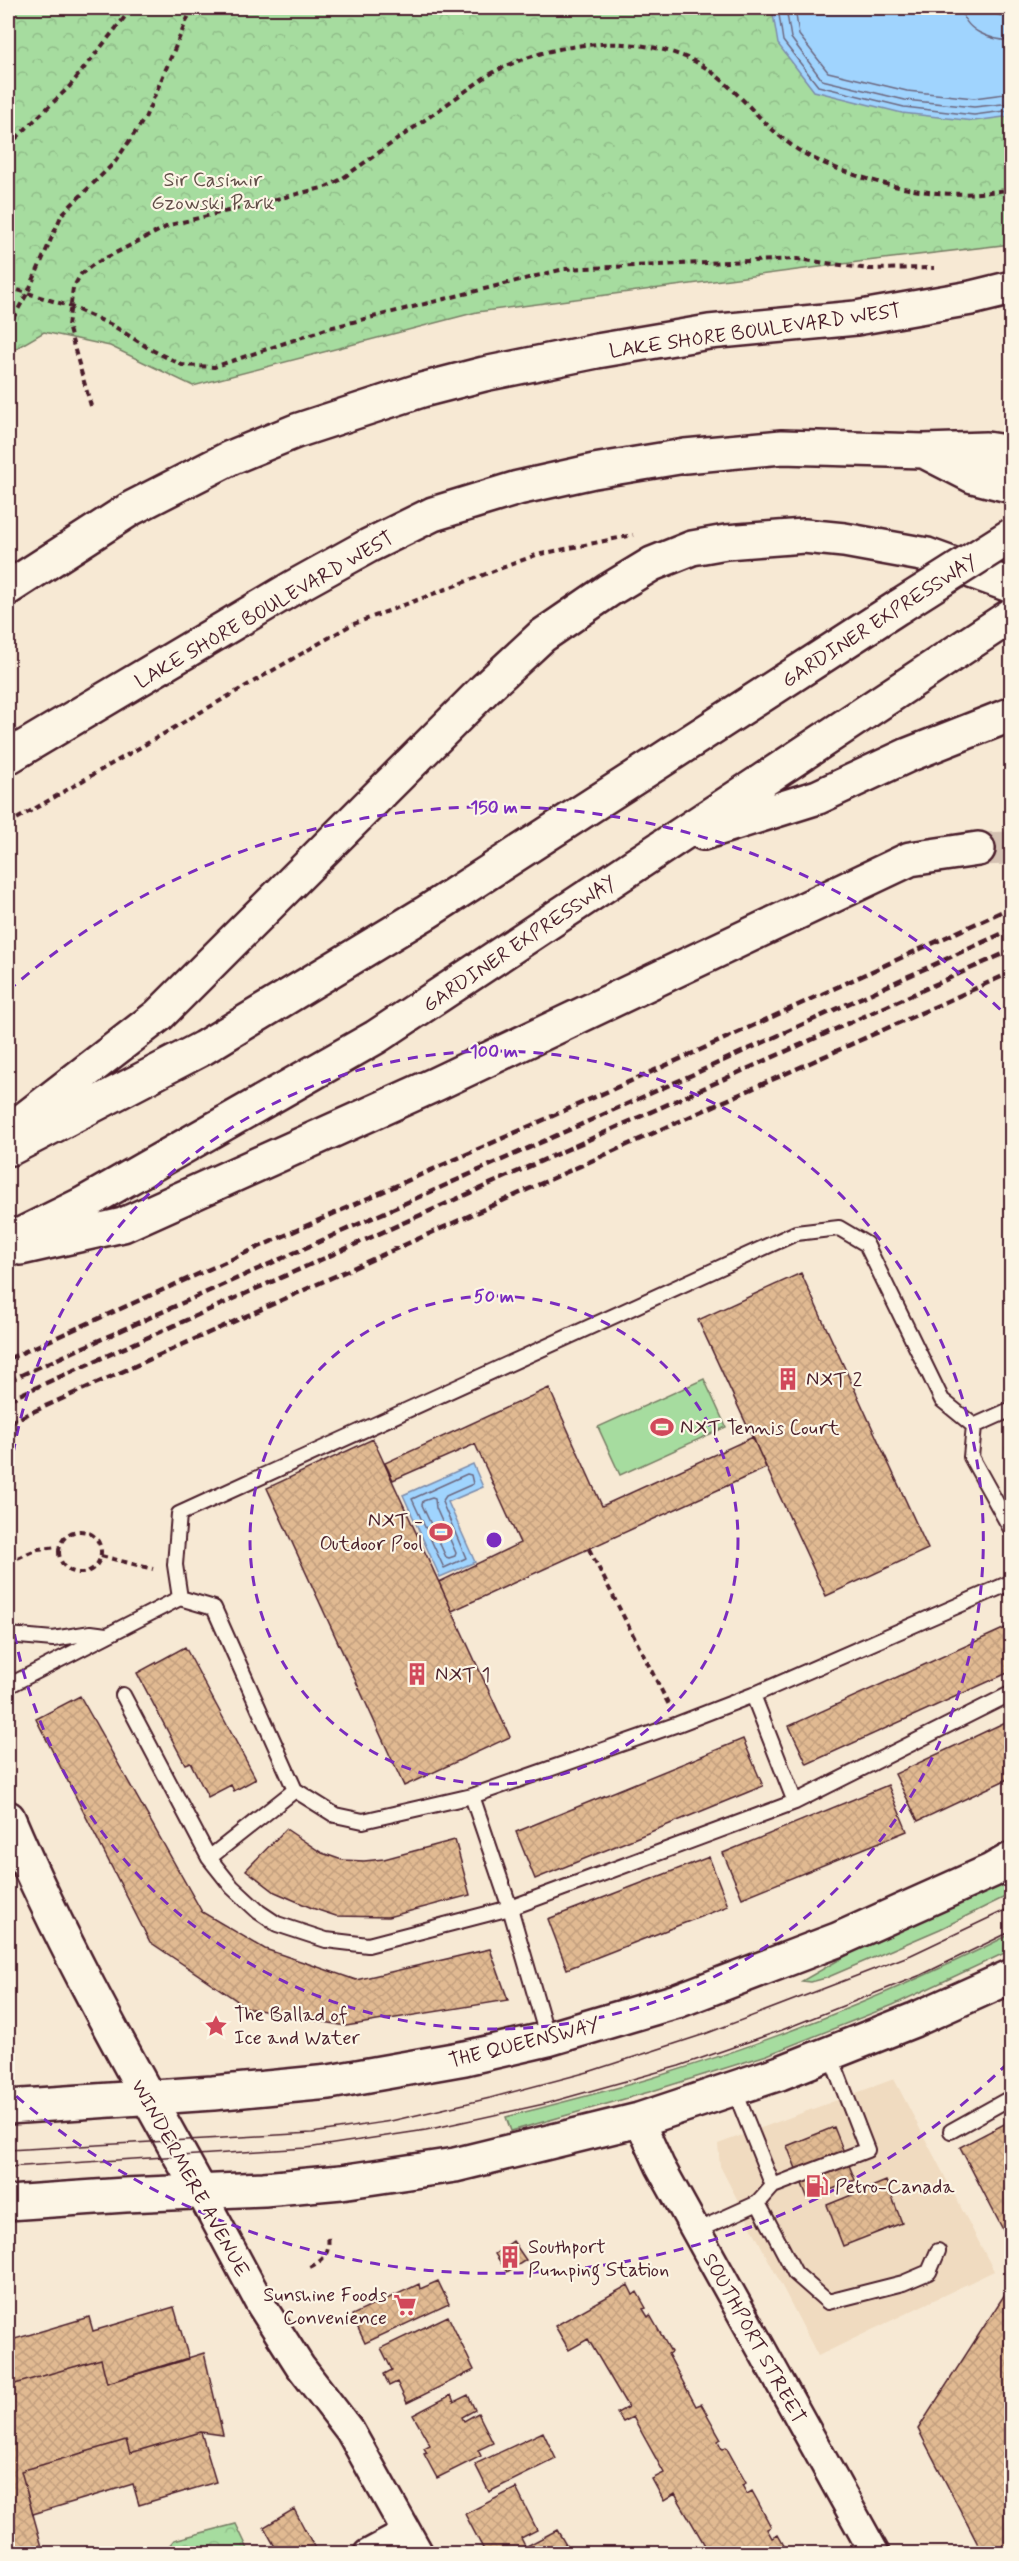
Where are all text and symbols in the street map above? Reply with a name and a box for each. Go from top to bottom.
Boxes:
park label: Sir Casimir Gzowski Park [151,167,275,217]
street label: LAKE SHORE BOULEVARD WEST [608,298,903,365]
street label: LAKE SHORE BOULEVARD WEST [131,525,399,696]
street label: GARDINER EXPRESSWAY [777,548,983,695]
text: 150 m [470,796,518,820]
street label: GARDINER EXPRESSWAY [418,869,622,1019]
text: 100 m [470,1040,518,1064]
text: 50 m [474,1285,514,1309]
building icon: NXT 2 [775,1366,801,1392]
place label: NXT 2 [806,1367,862,1394]
sports icon: NXT Tennis Court [649,1414,675,1440]
place label: NXT Tennis Court [680,1415,840,1442]
place label: NXT - Outdoor Pool [320,1508,423,1558]
sports icon: NXT - Outdoor Pool [428,1519,454,1545]
centre of rings [484,1530,504,1550]
building icon: NXT 1 [404,1661,430,1687]
place label: NXT 1 [435,1662,490,1689]
place label: The Ballad of Ice and Water [234,2002,361,2052]
street label: THE QUEENSWAY [446,2012,603,2075]
place icon: The Ballad of Ice and Water [203,2013,229,2039]
street label: WINDERMERE AVENUE [124,2075,255,2282]
fuel station icon: Petro-Canada [804,2173,830,2199]
place label: Petro-Canada [835,2174,955,2201]
place label: Southport Pumping Station [528,2234,669,2286]
building icon: Southport Pumping Station [497,2244,523,2270]
street label: SOUTHPORT STREET [696,2249,812,2429]
place label: Sunshine Foods Convenience [263,2282,387,2332]
supermarket icon: Sunshine Foods Convenience [392,2292,418,2318]

